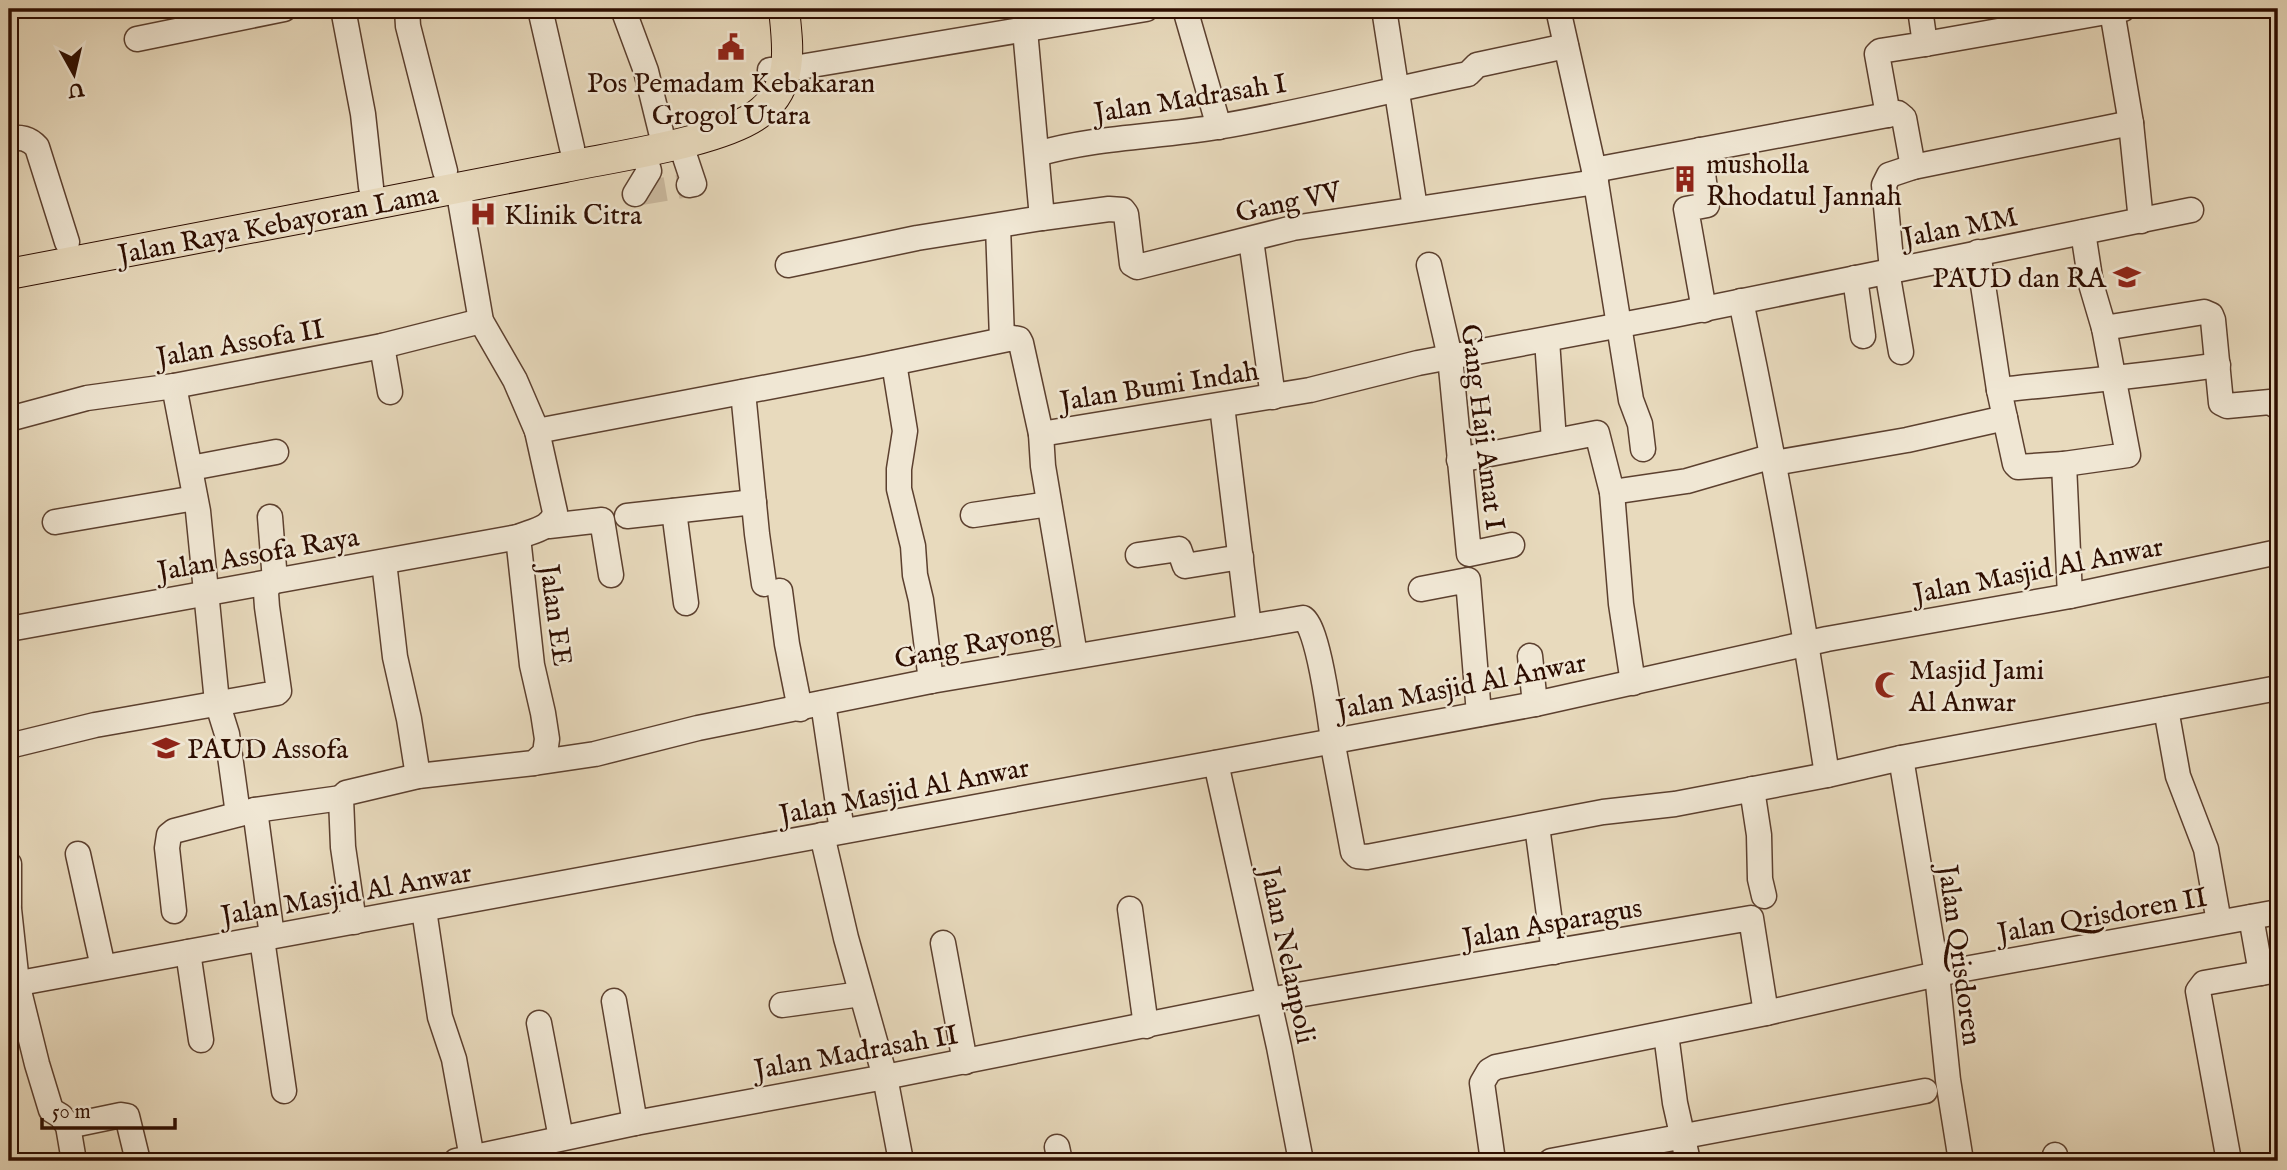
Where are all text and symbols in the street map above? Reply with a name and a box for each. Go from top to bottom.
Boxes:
public building icon: Pos Pemadam Kebakaran Grogol Utara [716,32,746,62]
north arrow [38,38,108,108]
place label: Pos Pemadam Kebakaran Grogol Utara [587,67,875,134]
street label: Jalan Madrasah I [1089,67,1289,132]
text: U [66,76,87,102]
place label: musholla Rhodatul Jannah [1706,148,1902,215]
building icon: musholla Rhodatul Jannah [1670,164,1700,194]
street label: Gang VV [1232,175,1346,232]
street label: Jalan Raya Kebayoran Lama [112,177,443,274]
hospital icon: Klinik Citra [468,199,498,229]
place label: Klinik Citra [504,199,643,234]
street label: Jalan MM [1897,200,2021,257]
place label: PAUD dan RA [1932,262,2107,297]
school or university icon: PAUD dan RA [2112,262,2142,292]
street label: Jalan Assofa II [151,312,327,377]
street label: Gang Haji Amat I [1452,322,1512,532]
street label: Jalan Bumi Indah [1055,354,1261,421]
street label: Jalan Assofa Raya [152,520,363,591]
street label: Jalan Masjid Al Anwar [1908,530,2166,613]
street label: Jalan EE [530,559,579,668]
street label: Gang Rayong [892,613,1058,678]
street label: Jalan Masjid Al Anwar [1331,646,1589,729]
place label: Masjid Jami Al Anwar [1908,654,2044,721]
mosque icon: Masjid Jami Al Anwar [1873,670,1903,700]
school or university icon: PAUD Assofa [151,733,181,763]
place label: PAUD Assofa [187,733,349,768]
street label: Jalan Masjid Al Anwar [774,751,1032,834]
street label: Jalan Masjid Al Anwar [215,856,474,935]
street label: Jalan Qrisdoren [1928,860,1989,1048]
street label: Jalan Nelanpoli [1250,861,1322,1047]
street label: Jalan Qrisdoren II [1992,881,2210,953]
street label: Jalan Asparagus [1457,891,1645,958]
street label: Jalan Madrasah II [749,1018,961,1089]
scale bar [42,1086,175,1130]
text: 50 m [52,1099,91,1126]

